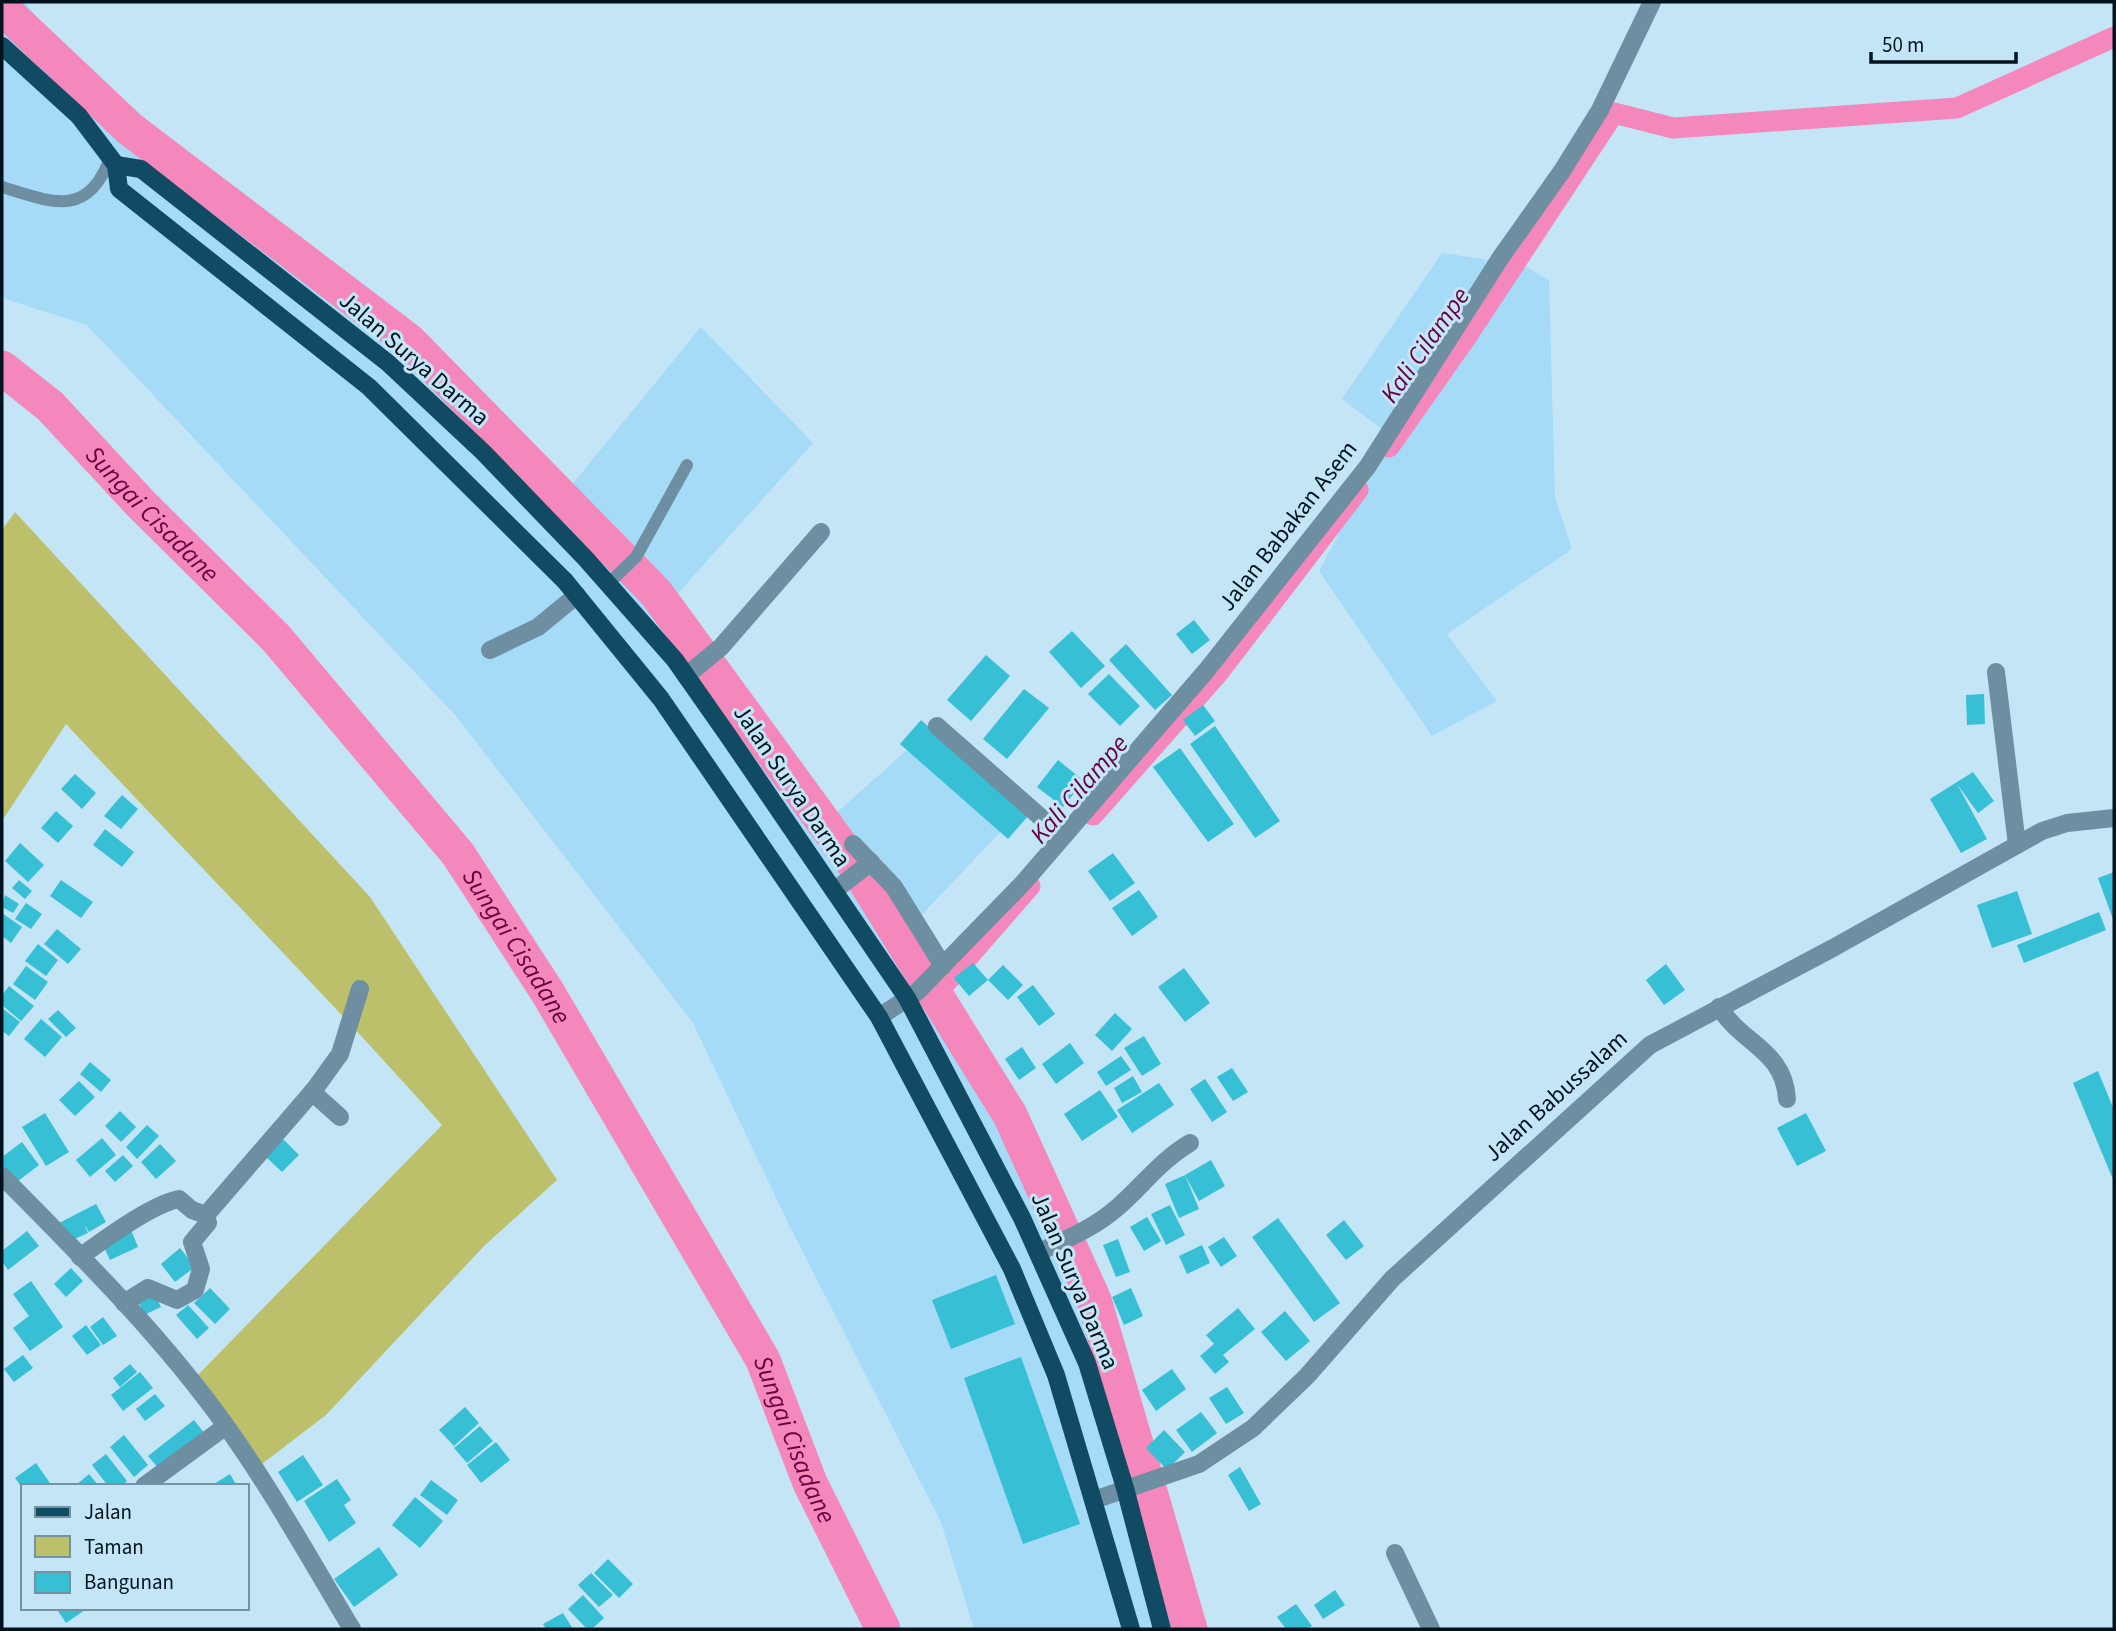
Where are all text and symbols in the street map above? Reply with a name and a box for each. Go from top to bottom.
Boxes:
scale bar [1871,21,2016,65]
text: 50 m [1882,30,1924,60]
water label: Kali Cilampe [1371,280,1479,410]
street label: Jalan Surya Darma [331,284,497,434]
street label: Jalan Babakan Asem [1210,433,1366,619]
water label: Sungai Cisadane [77,437,228,591]
street label: Jalan Surya Darma [725,698,859,874]
water label: Kali Cilampe [1021,726,1137,852]
water label: Sungai Cisadane [453,861,581,1031]
street label: Jalan Babussalam [1476,1022,1636,1170]
street label: Jalan Surya Darma [1022,1187,1128,1375]
water label: Sungai Cisadane [744,1350,846,1530]
legend [21,1484,248,1610]
text: Jalan [84,1497,132,1527]
text: Taman [84,1532,144,1562]
text: Bangunan [84,1567,174,1597]

